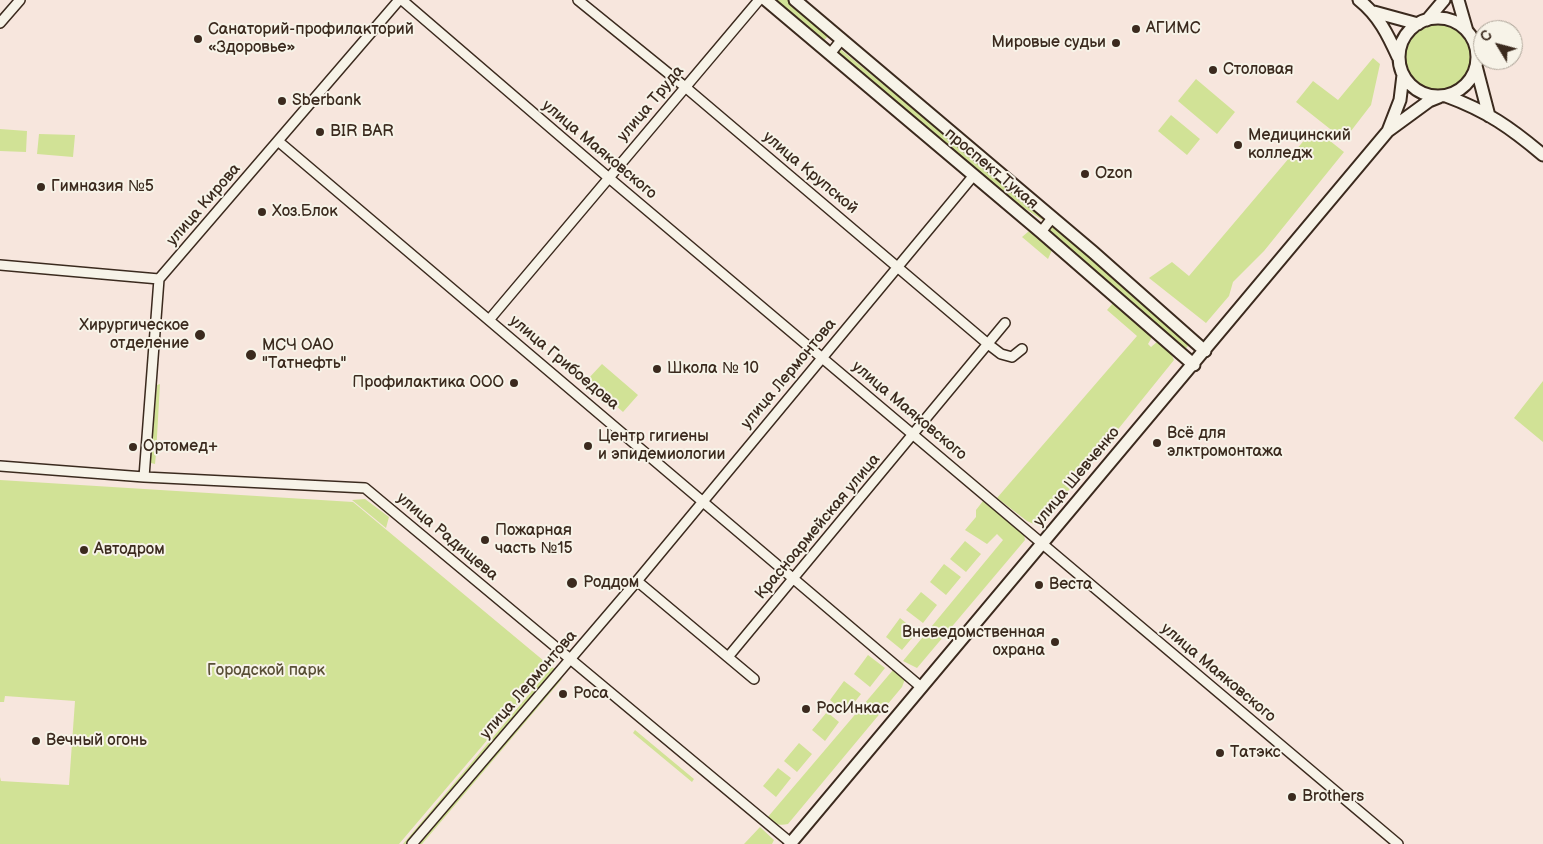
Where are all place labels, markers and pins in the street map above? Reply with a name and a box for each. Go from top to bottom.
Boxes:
place label: АГИМС [1146,19,1201,39]
place label: Санаторий-профилакторий «Здоровье» [208,20,414,58]
marker: АГИМС [1130,23,1142,35]
marker: Санаторий-профилакторий «Здоровье» [192,33,204,45]
place label: Мировые судьи [991,33,1106,53]
marker: Мировые судьи [1110,37,1122,49]
place label: Столовая [1223,60,1293,80]
marker: Столовая [1207,64,1219,76]
place label: Sberbank [292,91,361,111]
marker: Sberbank [276,95,288,107]
place label: BIR BAR [330,122,394,142]
marker: BIR BAR [314,126,326,138]
place label: Медицинский колледж [1248,126,1351,164]
marker: Медицинский колледж [1232,139,1244,151]
place label: Ozon [1095,164,1133,184]
marker: Ozon [1079,168,1091,180]
place label: Гимназия №5 [51,177,154,197]
marker: Гимназия №5 [35,181,47,193]
place label: Хоз.Блок [272,202,338,222]
marker: Хоз.Блок [256,206,268,218]
place label: Хирургическое отделение [79,316,189,354]
marker: Хирургическое отделение [193,328,207,342]
place label: МСЧ ОАО "Татнефть" [262,336,347,374]
marker: МСЧ ОАО "Татнефть" [244,348,258,362]
place label: Школа № 10 [667,359,759,379]
marker: Школа № 10 [651,363,663,375]
place label: Профилактика ООО [352,373,504,393]
marker: Профилактика ООО [508,377,520,389]
place label: Всё для элктромонтажа [1167,424,1282,462]
place label: Центр гигиены и эпидемиологии [598,427,726,465]
place label: Ортомед+ [143,437,218,457]
marker: Всё для элктромонтажа [1151,437,1163,449]
marker: Центр гигиены и эпидемиологии [582,440,594,452]
marker: Ортомед+ [127,441,139,453]
place label: Пожарная часть №15 [495,521,573,559]
marker: Пожарная часть №15 [479,534,491,546]
place label: Автодром [94,540,165,560]
marker: Автодром [78,544,90,556]
place label: Роддом [583,573,639,593]
place label: Веста [1049,575,1093,595]
marker: Роддом [565,576,579,590]
marker: Веста [1033,579,1045,591]
place label: Вневедомственная охрана [902,623,1045,661]
marker: Вневедомственная охрана [1049,636,1061,648]
place label: Роса [573,684,609,704]
marker: Роса [557,688,569,700]
place label: РосИнкас [816,699,889,719]
marker: РосИнкас [800,703,812,715]
place label: Вечный огонь [46,731,147,751]
marker: Вечный огонь [30,735,42,747]
place label: Татэкс [1230,743,1281,763]
marker: Татэкс [1214,747,1226,759]
place label: Brothers [1302,787,1364,807]
marker: Brothers [1286,791,1298,803]

